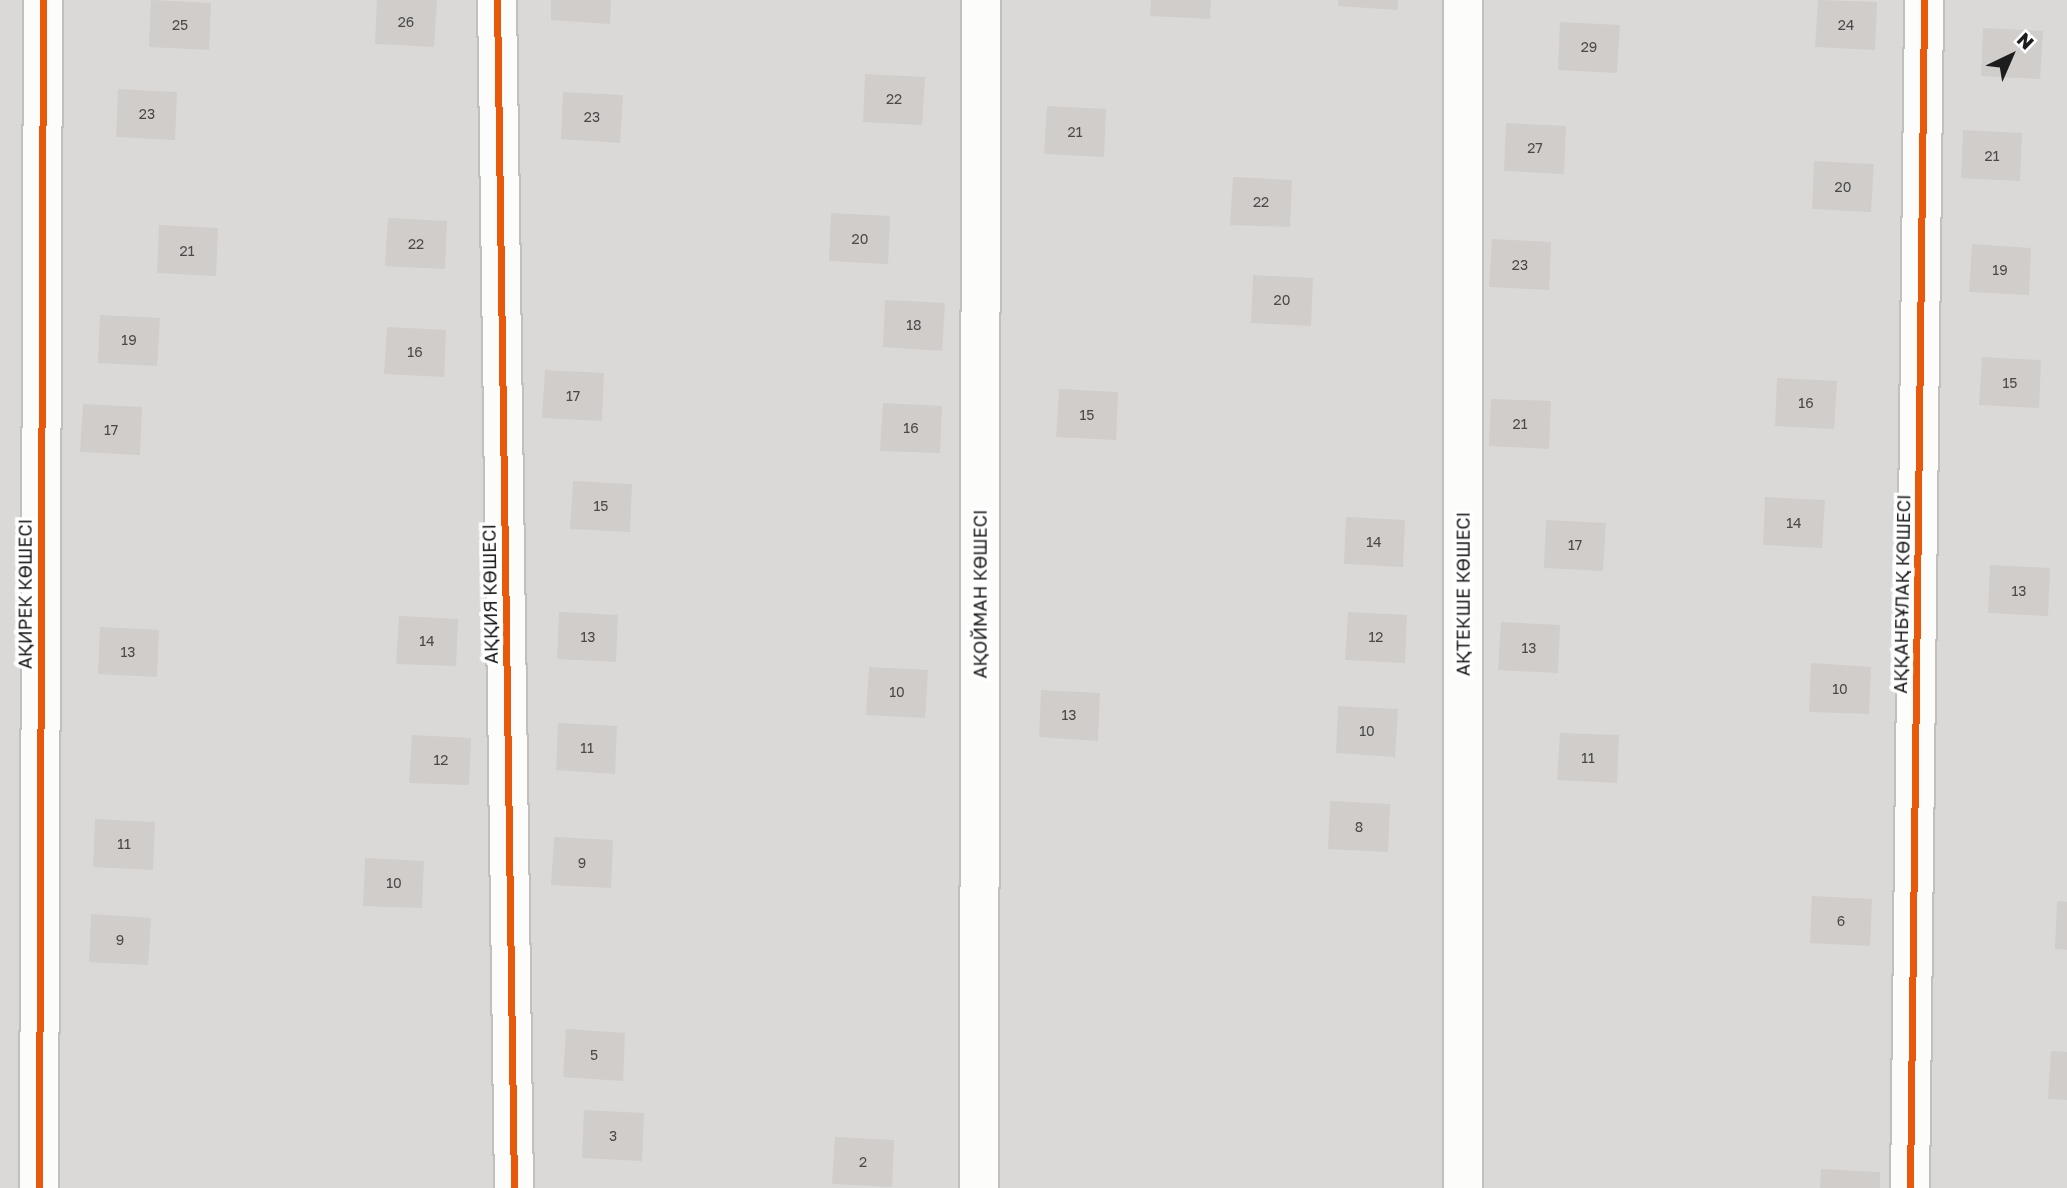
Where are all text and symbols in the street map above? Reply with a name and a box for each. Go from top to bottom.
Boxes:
house number: 26 [398,14,414,30]
house number: 25 [172,17,188,33]
house number: 24 [1838,17,1854,33]
north arrow [1976,21,2046,91]
text: N [2013,27,2039,54]
house number: 29 [1581,39,1597,55]
house number: 22 [886,91,902,107]
house number: 23 [139,106,155,122]
house number: 23 [584,109,600,125]
house number: 21 [1068,124,1082,140]
house number: 27 [1527,140,1543,156]
house number: 21 [1985,148,1999,164]
house number: 20 [1835,179,1851,195]
house number: 22 [1253,194,1269,210]
house number: 20 [852,231,868,247]
house number: 22 [408,236,424,252]
house number: 21 [180,243,194,259]
house number: 23 [1512,257,1528,273]
house number: 19 [1992,262,2008,278]
house number: 20 [1274,292,1290,308]
house number: 18 [906,317,922,333]
house number: 19 [121,332,137,348]
house number: 16 [407,344,423,360]
house number: 15 [2003,375,2017,391]
house number: 17 [566,388,580,404]
house number: 16 [1798,395,1814,411]
house number: 15 [1080,407,1094,423]
house number: 21 [1513,416,1527,432]
house number: 16 [903,420,919,436]
house number: 17 [104,422,118,438]
street label: АҚҚАНБҰЛАҚ КӨШЕСІ [1889,494,1915,694]
house number: 15 [594,498,608,514]
street label: АҚОЙМАН КӨШЕСІ [969,509,991,679]
street label: АҚТЕКШЕ КӨШЕСІ [1452,512,1474,676]
house number: 14 [1786,515,1802,531]
street label: АҚИРЕК КӨШЕСІ [14,519,36,669]
street label: АҚҚИЯ КӨШЕСІ [478,524,502,664]
house number: 14 [1366,534,1382,550]
house number: 17 [1568,537,1582,553]
house number: 13 [2012,583,2026,599]
house number: 13 [581,629,595,645]
house number: 12 [1369,629,1383,645]
house number: 14 [419,633,435,649]
house number: 13 [1522,640,1536,656]
house number: 13 [121,644,135,660]
house number: 10 [1832,681,1848,697]
house number: 10 [889,684,905,700]
house number: 13 [1062,707,1076,723]
house number: 10 [1359,723,1375,739]
house number: 11 [580,740,594,756]
house number: 11 [1581,750,1595,766]
house number: 12 [434,752,448,768]
house number: 8 [1355,819,1363,835]
house number: 11 [117,836,131,852]
house number: 9 [578,855,586,871]
house number: 10 [386,875,402,891]
house number: 6 [1837,913,1845,929]
house number: 9 [116,932,124,948]
house number: 5 [590,1047,598,1063]
house number: 3 [609,1128,617,1144]
house number: 2 [859,1154,867,1170]

